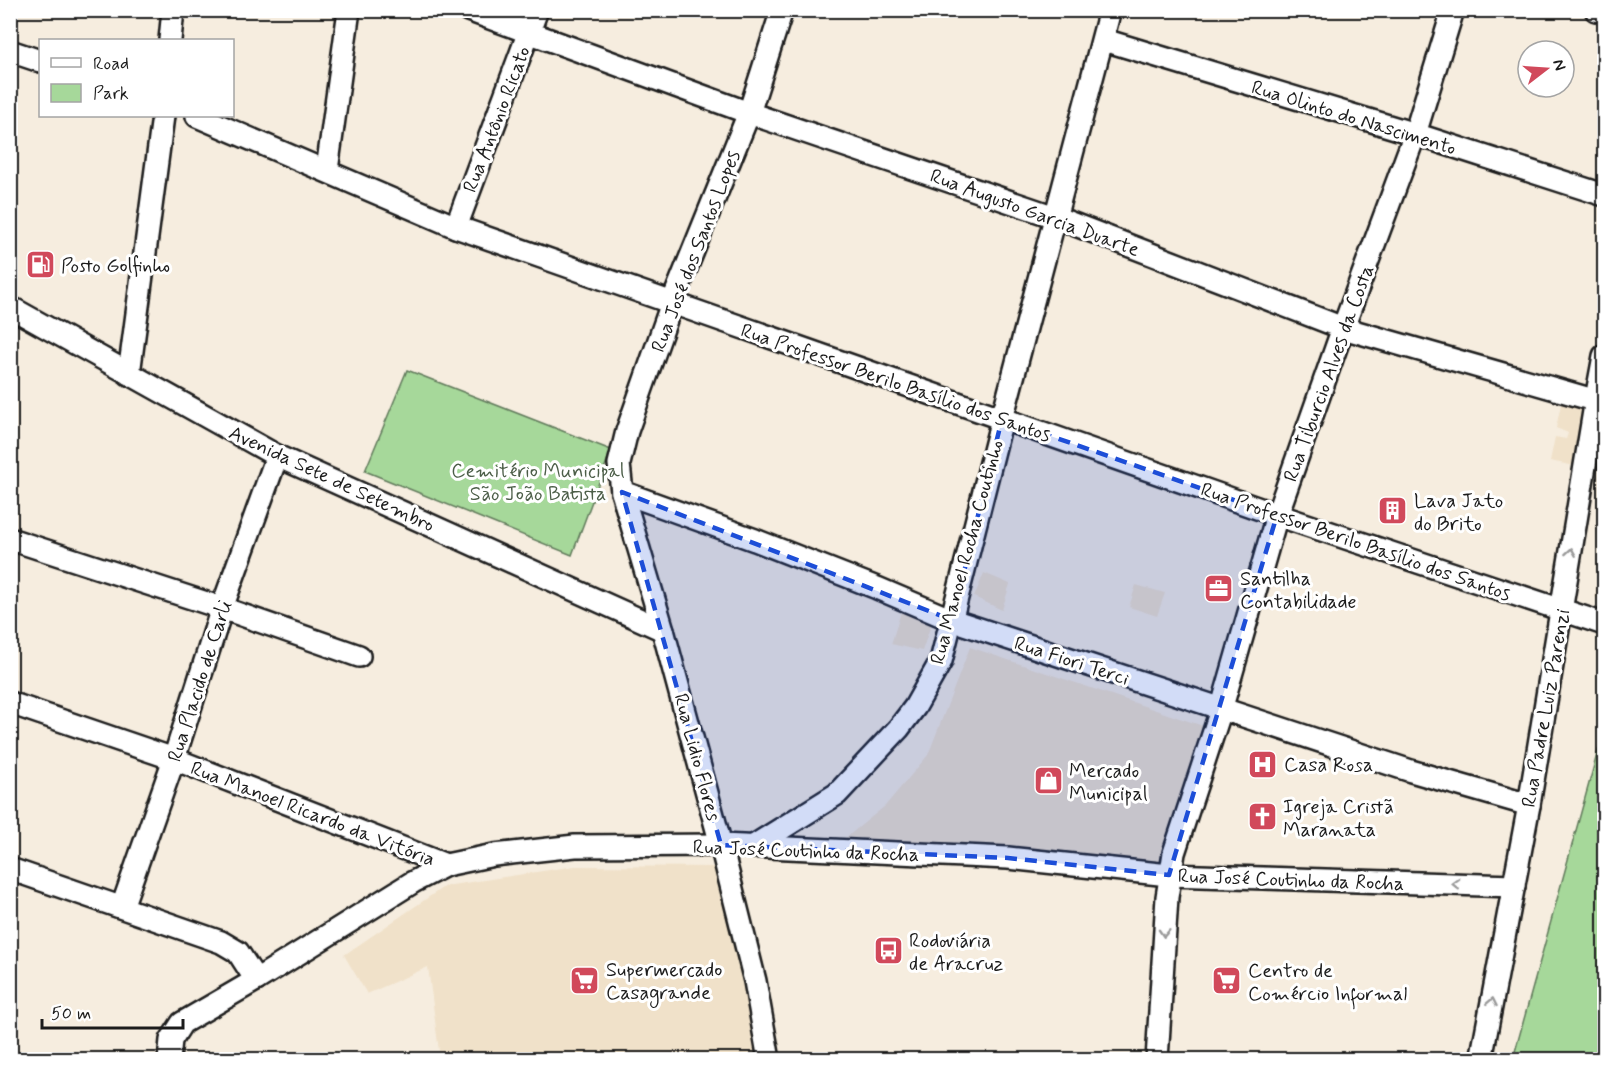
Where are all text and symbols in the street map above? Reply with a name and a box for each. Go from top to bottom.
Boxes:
legend [39,39,234,117]
north arrow [1516,39,1576,99]
street label: Rua Antônio Ricato [457,43,538,197]
text: Road [93,52,129,76]
text: N [1547,57,1571,73]
street label: Rua Olinto do Nascimento [1248,74,1459,162]
text: Park [93,82,129,106]
street label: Rua José dos Santos Lopes [645,146,747,356]
street label: Rua Augusto Garcia Duarte [926,163,1143,264]
fuel station icon: Posto Golfinho [24,249,56,281]
place label: Posto Golfinho [61,253,170,280]
street label: Rua Tiburcio Alves da Costa [1278,261,1381,486]
street label: Rua Professor Berilo Basílio dos Santos [737,318,1054,449]
street label: Avenida Sete de Setembro [224,420,439,539]
street label: Rua Manoel Rocha Coutinho [924,437,1010,668]
park label: Cemitério Municipal São João Batista [451,458,625,508]
street label: Rua Professor Berilo Basílio dos Santos [1197,477,1514,608]
place label: Lava Jato do Brito [1414,488,1503,538]
building icon: Lava Jato do Brito [1377,495,1409,527]
one-way arrow [1565,548,1577,557]
place label: Santilha Contabilidade [1240,566,1357,616]
office icon: Santilha Contabilidade [1203,573,1235,605]
street label: Rua Placido de Carli [162,597,239,766]
street label: Rua Padre Luiz Parenzi [1516,607,1577,810]
street label: Rua Fiori Terci [1011,630,1133,693]
street label: Rua Lidio Flores [667,691,727,824]
hospital icon: Casa Rosa [1247,748,1279,780]
place label: Casa Rosa [1284,752,1373,779]
street label: Rua Manoel Ricardo da Vitória [186,755,439,874]
place label: Mercado Municipal [1069,758,1148,808]
shop icon: Mercado Municipal [1032,765,1064,797]
place label: Igreja Cristã Maranata [1283,794,1394,844]
church icon: Igreja Cristã Maranata [1246,801,1278,833]
street label: Rua José Coutinho da Rocha [692,834,920,869]
street label: Rua José Coutinho da Rocha [1177,863,1405,898]
one-way arrow [1451,878,1460,890]
place label: Rodoviária de Aracruz [909,928,1003,978]
one-way arrow [1158,929,1171,938]
bus stop icon: Rodoviária de Aracruz [872,935,904,967]
place label: Supermercado Casagrande [606,957,722,1008]
place label: Centro de Comércio Informal [1248,958,1407,1010]
supermarket icon: Supermercado Casagrande [569,964,601,996]
supermarket icon: Centro de Comércio Informal [1211,965,1243,997]
scale bar [42,992,183,1030]
one-way arrow [1485,997,1498,1007]
text: 50 m [51,1002,91,1026]

